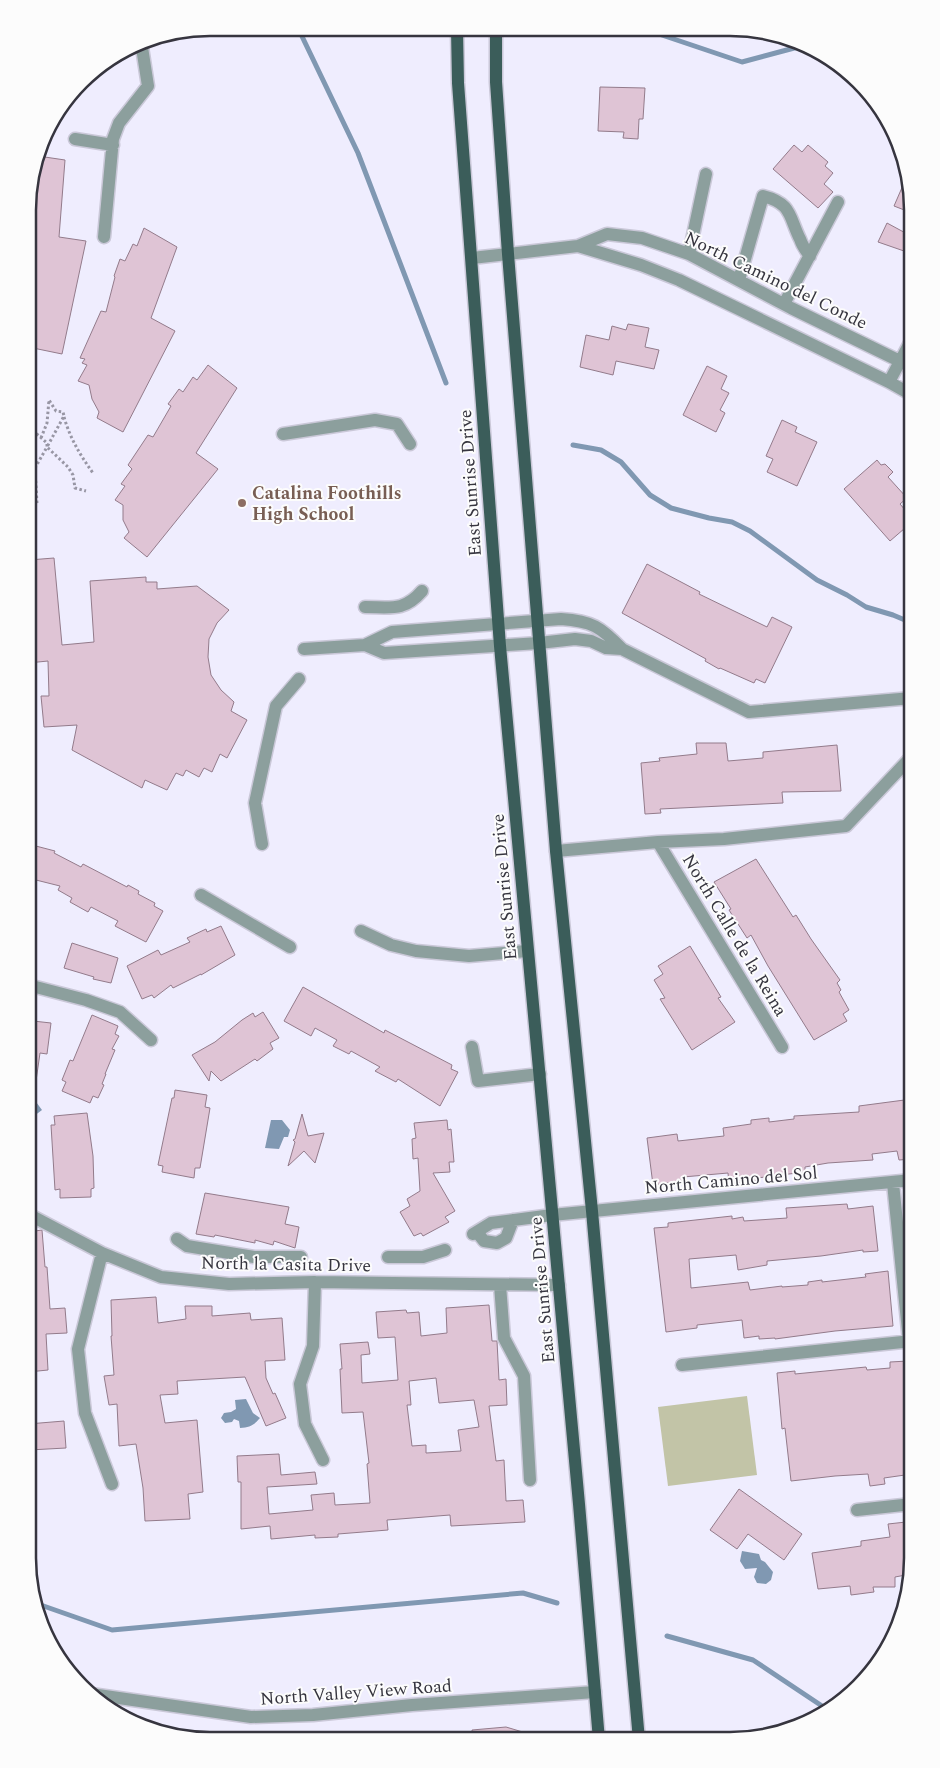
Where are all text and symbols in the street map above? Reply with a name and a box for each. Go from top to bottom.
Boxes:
street label: North Camino del Conde [680,224,872,337]
street label: East Sunrise Drive [452,409,489,557]
place label: Catalina Foothills High School [252,480,402,528]
marker: Catalina Foothills High School [236,497,248,509]
street label: East Sunrise Drive [485,813,524,961]
street label: North Calle de la Reina [675,849,794,1022]
street label: North Camino del Sol [643,1159,819,1202]
street label: East Sunrise Drive [523,1216,562,1364]
street label: North la Casita Drive [201,1250,371,1279]
street label: North Valley View Road [259,1672,453,1713]

